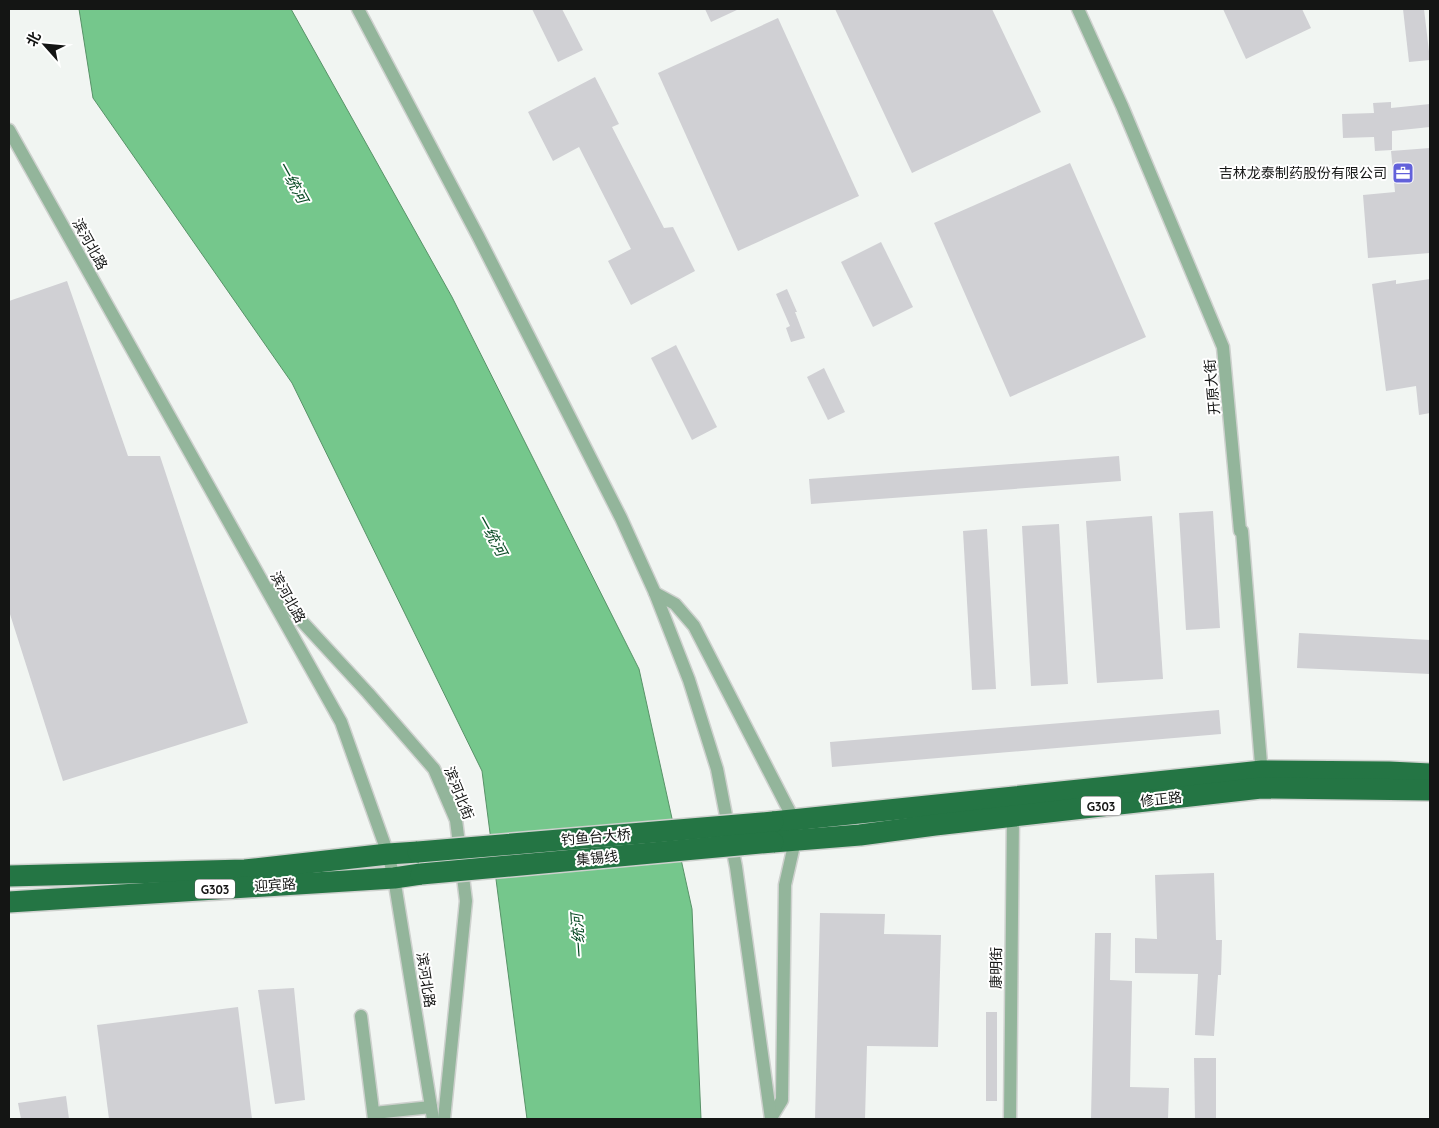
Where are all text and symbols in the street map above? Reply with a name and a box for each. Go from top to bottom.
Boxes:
north arrow [20,20,70,70]
text: 北 [22,29,45,49]
water label: 一统河 [274,158,314,209]
office icon: 吉林龙泰制药股份有限公司 [1391,161,1415,185]
place label: 吉林龙泰制药股份有限公司 [1219,164,1387,182]
street label: 滨河北路 [69,215,111,273]
street label: 开原大街 [1201,358,1223,416]
water label: 一统河 [473,511,513,562]
street label: 滨河北路 [267,568,309,626]
street label: 滨河北街 [440,764,478,822]
street label: 修正路 [1139,788,1183,810]
road number: G303 [1081,796,1121,816]
street label: 钓鱼台大桥 [560,825,632,849]
street label: 集锡线 [575,847,619,869]
street label: 迎宾路 [253,875,297,895]
road number: G303 [195,880,235,899]
water label: 一统河 [567,910,589,959]
street label: 康明街 [987,947,1005,989]
street label: 滨河北路 [413,951,439,1009]

